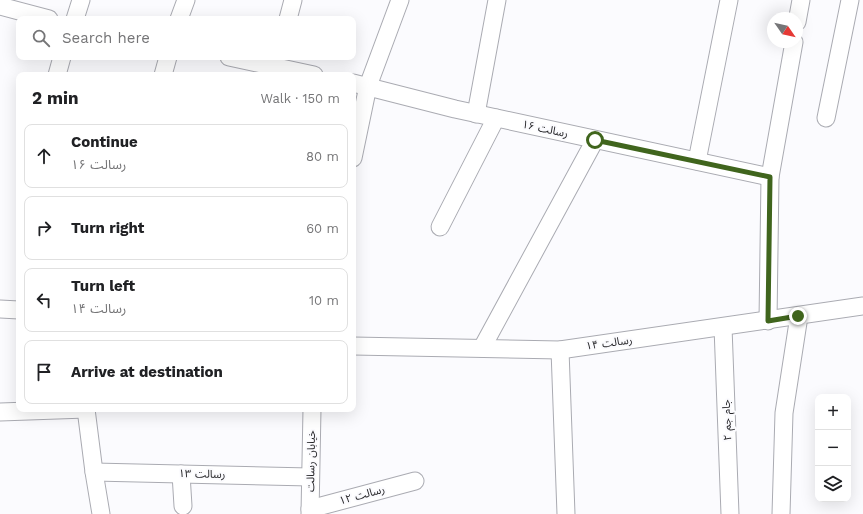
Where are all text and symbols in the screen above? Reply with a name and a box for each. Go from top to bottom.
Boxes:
north arrow [767,12,803,48]
search box [16,16,356,60]
icon: search [30,27,52,49]
text: Search here [62,29,150,47]
text: 2 min [32,88,78,108]
text: Walk · 150 m [261,91,340,106]
street label: رسالت ۱۶ [521,118,569,140]
route start [586,131,604,149]
text: Continue [71,133,138,151]
icon: ahead [33,145,55,167]
text: 80 m [306,149,339,164]
text: رسالت ۱۶ [71,157,126,172]
icon: right [33,217,55,239]
text: Turn right [71,219,144,237]
text: 60 m [306,221,339,236]
text: Turn left [71,277,135,295]
icon: left [33,289,55,311]
text: 10 m [309,293,339,308]
text: رسالت ۱۴ [71,301,126,316]
route end [789,307,807,325]
street label: رسالت ۱۴ [585,333,633,353]
icon: arrive [33,361,55,383]
text: Arrive at destination [71,363,223,381]
map controls [815,394,851,502]
button: + [815,394,851,430]
street label: جام جم ۲ [720,398,736,441]
street label: خیابان رسالت [304,430,318,492]
button: − [815,430,851,466]
button: layers [815,466,851,502]
street label: رسالت ۱۳ [179,467,225,481]
street label: رسالت ۱۲ [338,483,386,507]

